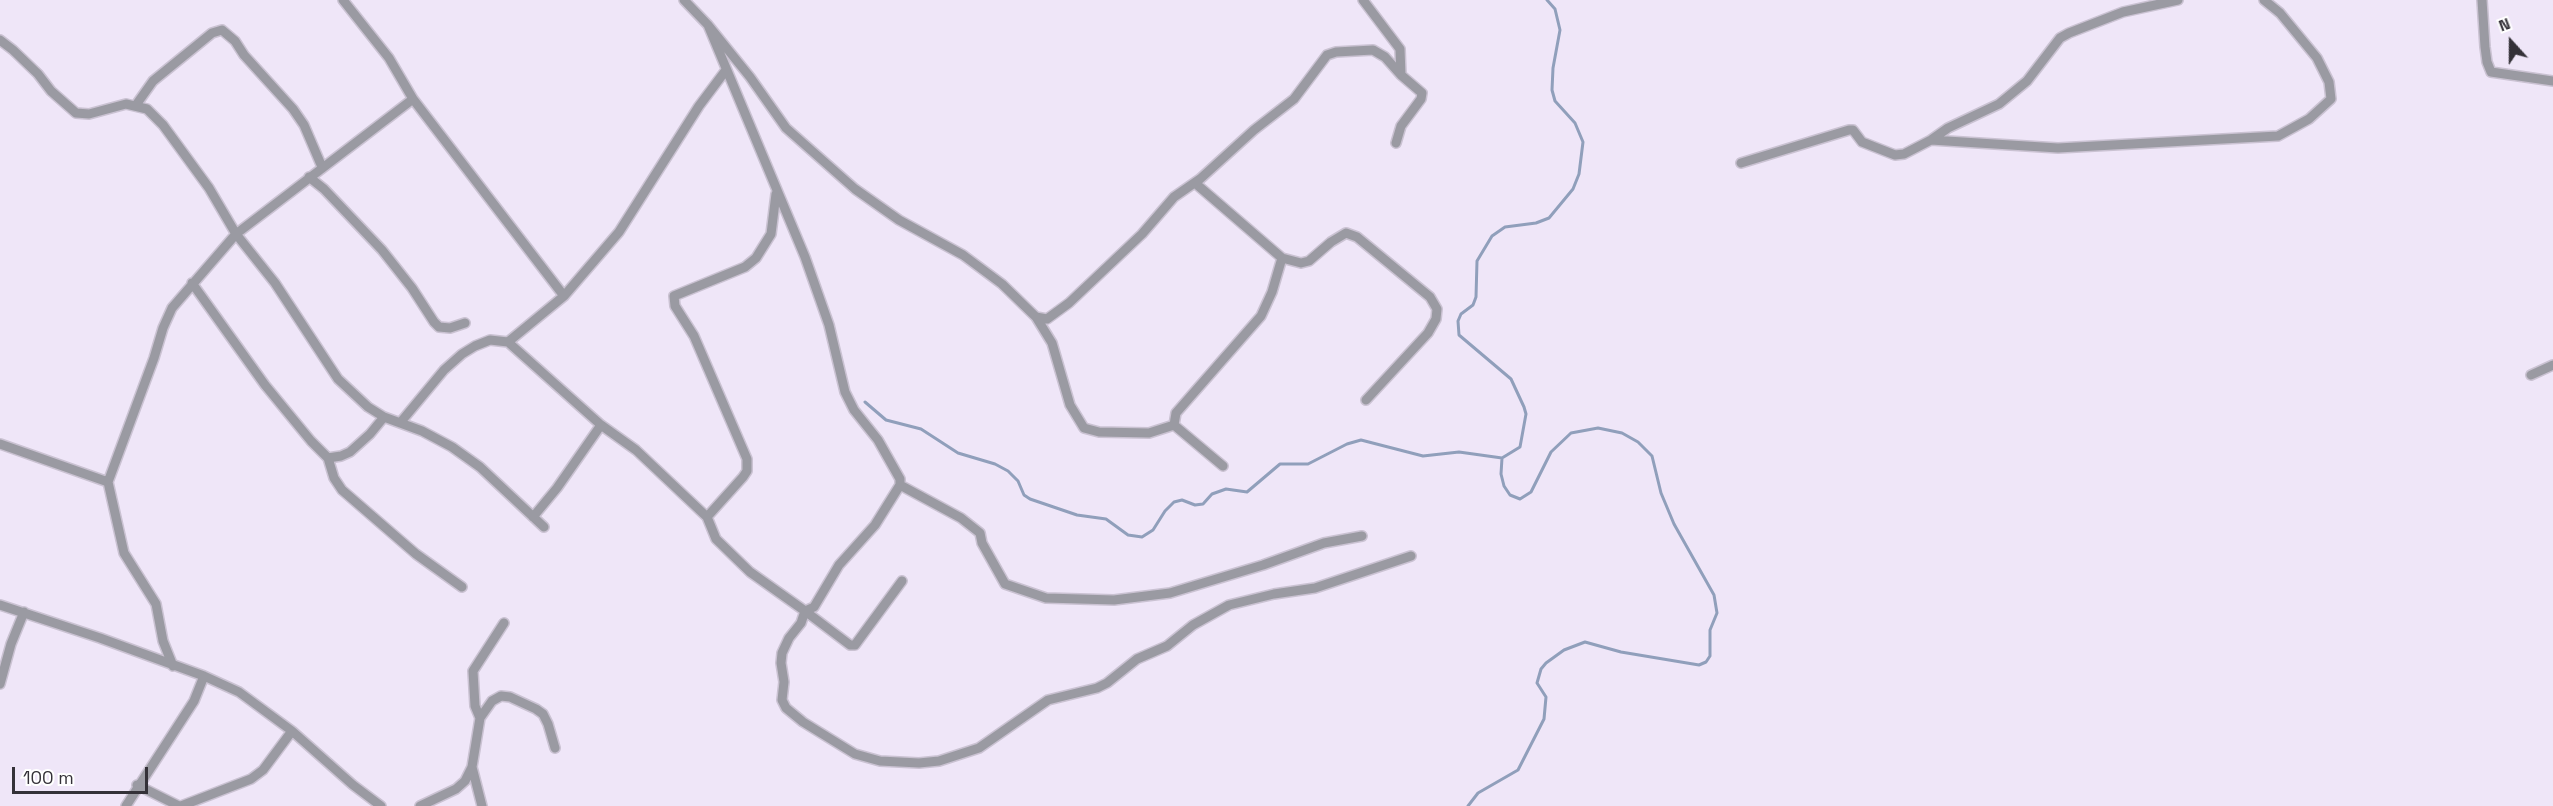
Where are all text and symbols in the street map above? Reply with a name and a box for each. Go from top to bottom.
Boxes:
north arrow [2481,12,2541,72]
text: N [2496,13,2513,36]
scale bar [15,755,152,793]
text: 100 m [23,766,74,789]

